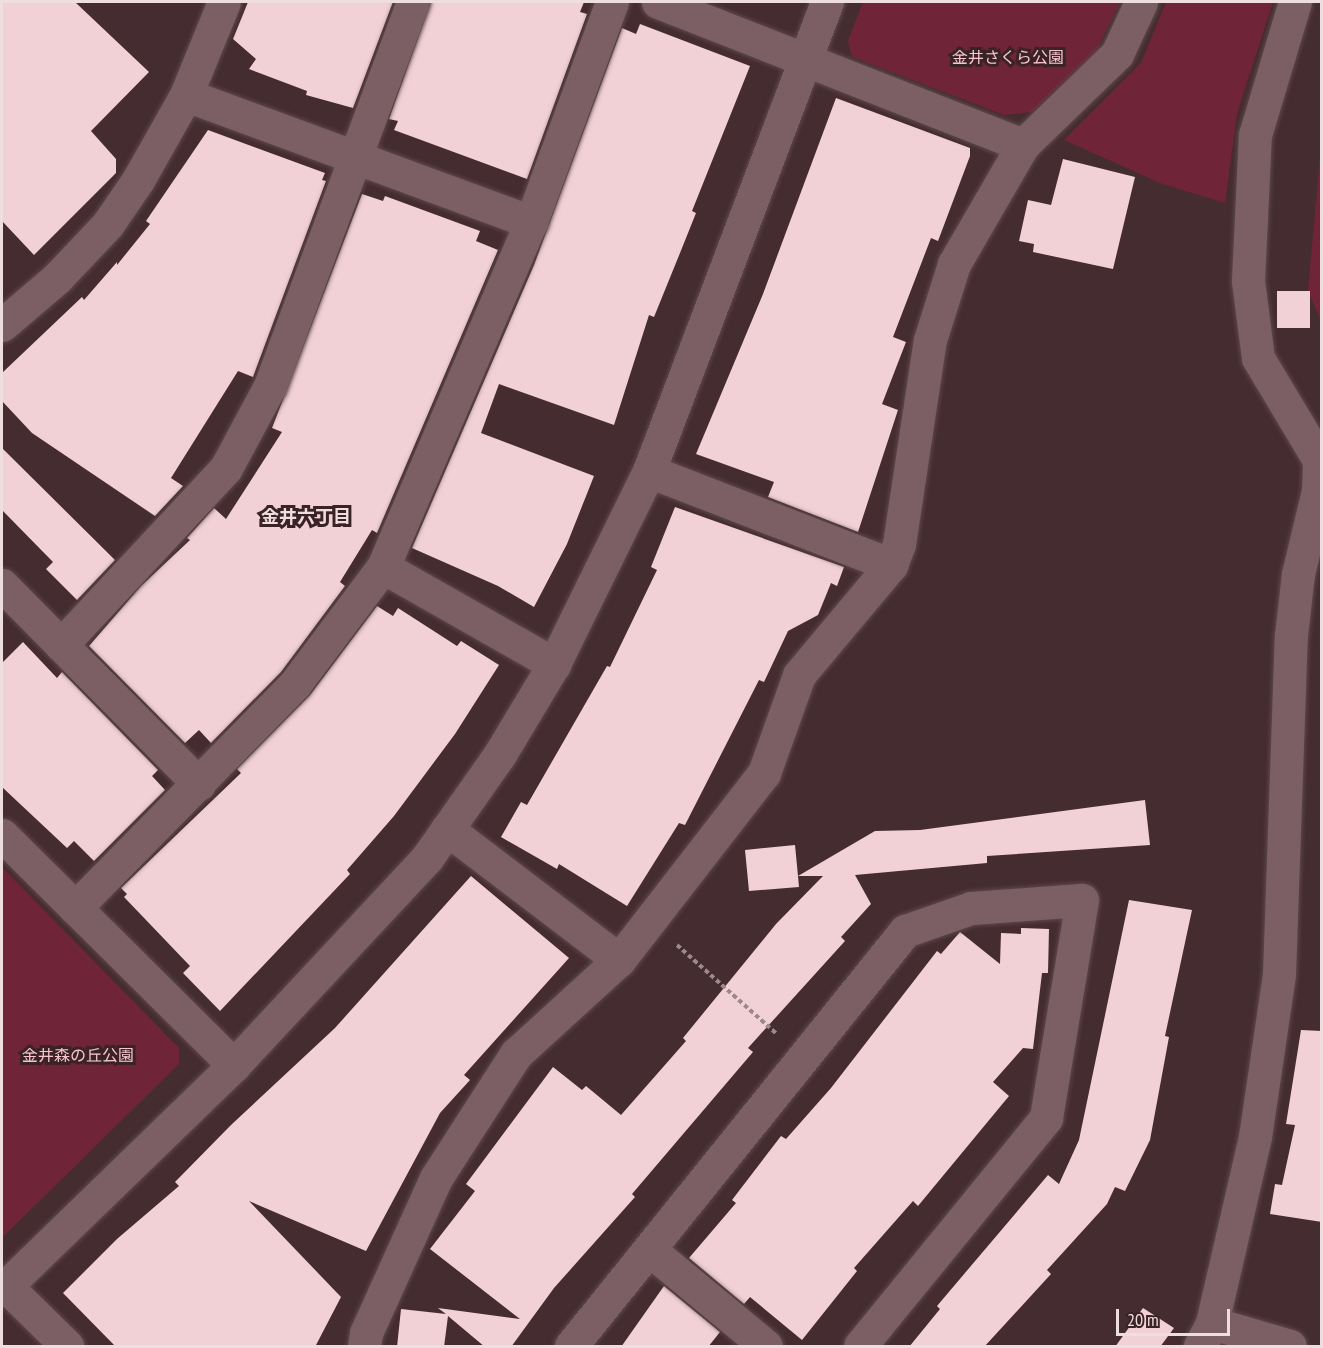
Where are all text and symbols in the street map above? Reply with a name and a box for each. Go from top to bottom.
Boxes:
park label: 金井さくら公園 [952,47,1064,67]
district label: 金井六丁目 [261,506,351,528]
park label: 金井森の丘公園 [22,1045,134,1065]
scale bar [1119,1297,1233,1335]
text: 20 m [1127,1308,1159,1331]

